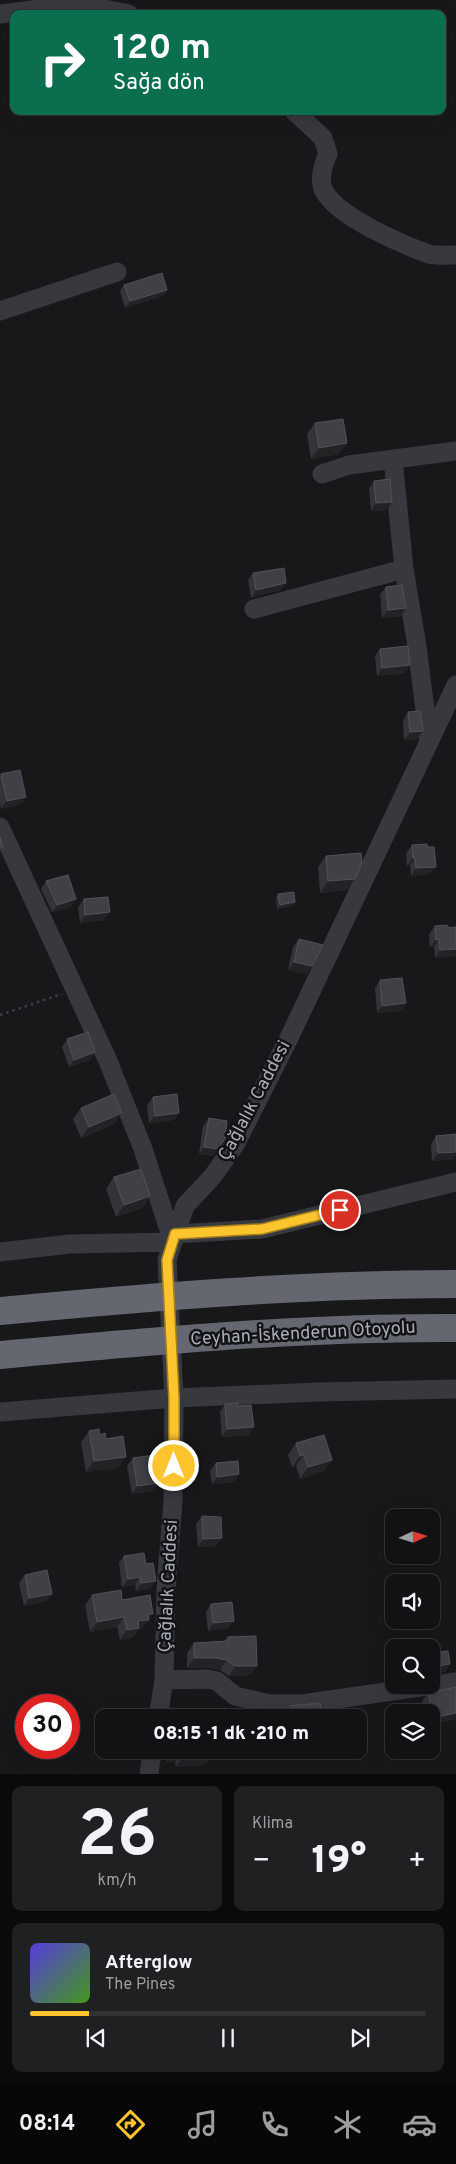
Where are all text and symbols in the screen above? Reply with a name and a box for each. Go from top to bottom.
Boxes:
text: 120 m [113,27,211,71]
icon: right [30,30,95,95]
text: Sağa dön [113,70,205,97]
street label: Çağlalık Caddesi [214,1037,296,1165]
pin [319,1189,361,1231]
icon: arrive [326,1196,354,1224]
street label: Ceyhan-İskenderun Otoyolu [190,1315,416,1351]
position arrow [147,1439,199,1491]
north arrow [385,1509,440,1564]
map controls [385,1509,440,1759]
street label: Çağlalık Caddesi [154,1519,184,1653]
button: sound [385,1574,440,1629]
button: search [385,1639,440,1694]
speed limit sign: 30 [15,1694,80,1759]
button: layers [385,1704,440,1759]
text: 08:15 · 1 dk · 210 m [153,1722,309,1746]
text: 26 [77,1797,157,1879]
text: Klima [252,1814,293,1834]
text: 19° [311,1838,367,1887]
text: − [252,1844,270,1880]
text: + [408,1844,426,1880]
text: km/h [98,1871,136,1891]
text: Afterglow [105,1951,193,1975]
text: The Pines [105,1975,175,1995]
icon: previous [82,2024,110,2052]
icon: pause [214,2024,242,2052]
icon: next [346,2024,374,2052]
icon: directions [113,2107,148,2142]
icon: music [185,2107,220,2142]
icon: phone [257,2107,292,2142]
icon: climate [330,2107,365,2142]
icon: car [402,2107,437,2142]
text: 08:14 [19,2111,75,2138]

